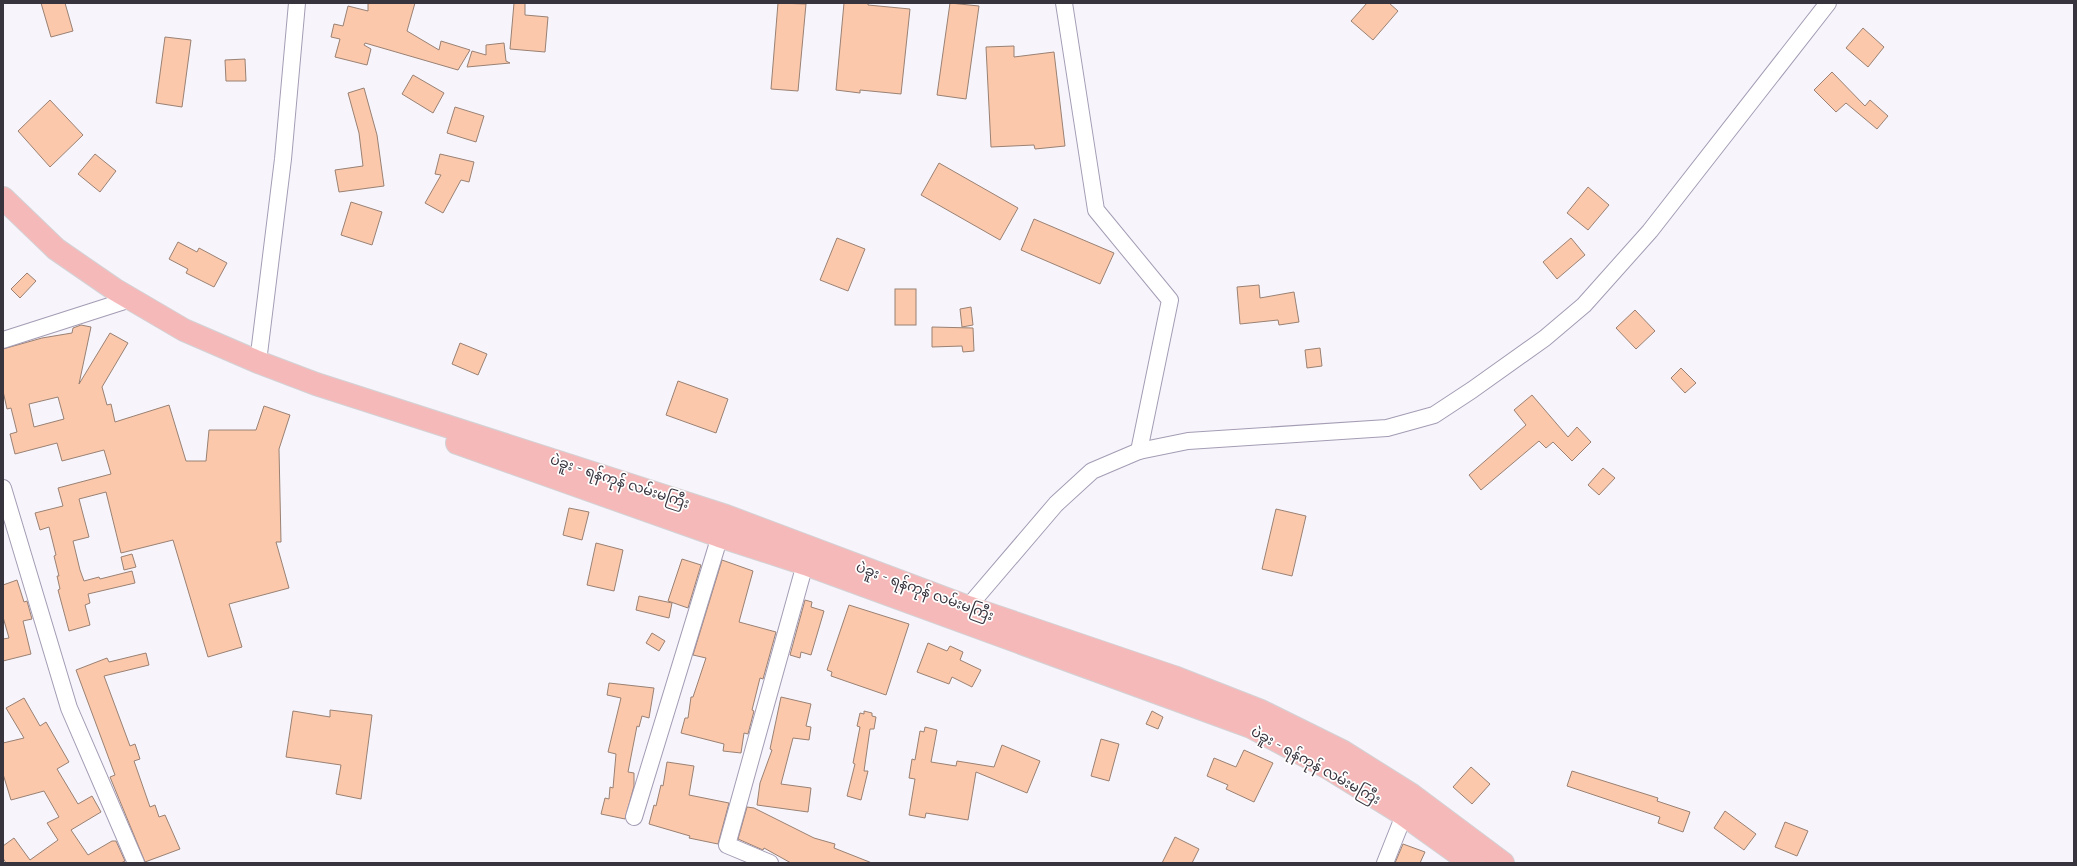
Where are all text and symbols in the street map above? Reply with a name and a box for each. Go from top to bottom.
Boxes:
street label: ပဲခူး - ရန်ကုန် လမ်းမကြီး [547,449,692,515]
street label: ပဲခူး - ရန်ကုန် လမ်းမကြီး [853,557,997,627]
street label: ပဲခူး - ရန်ကုန် လမ်းမကြီး [1247,721,1384,811]

